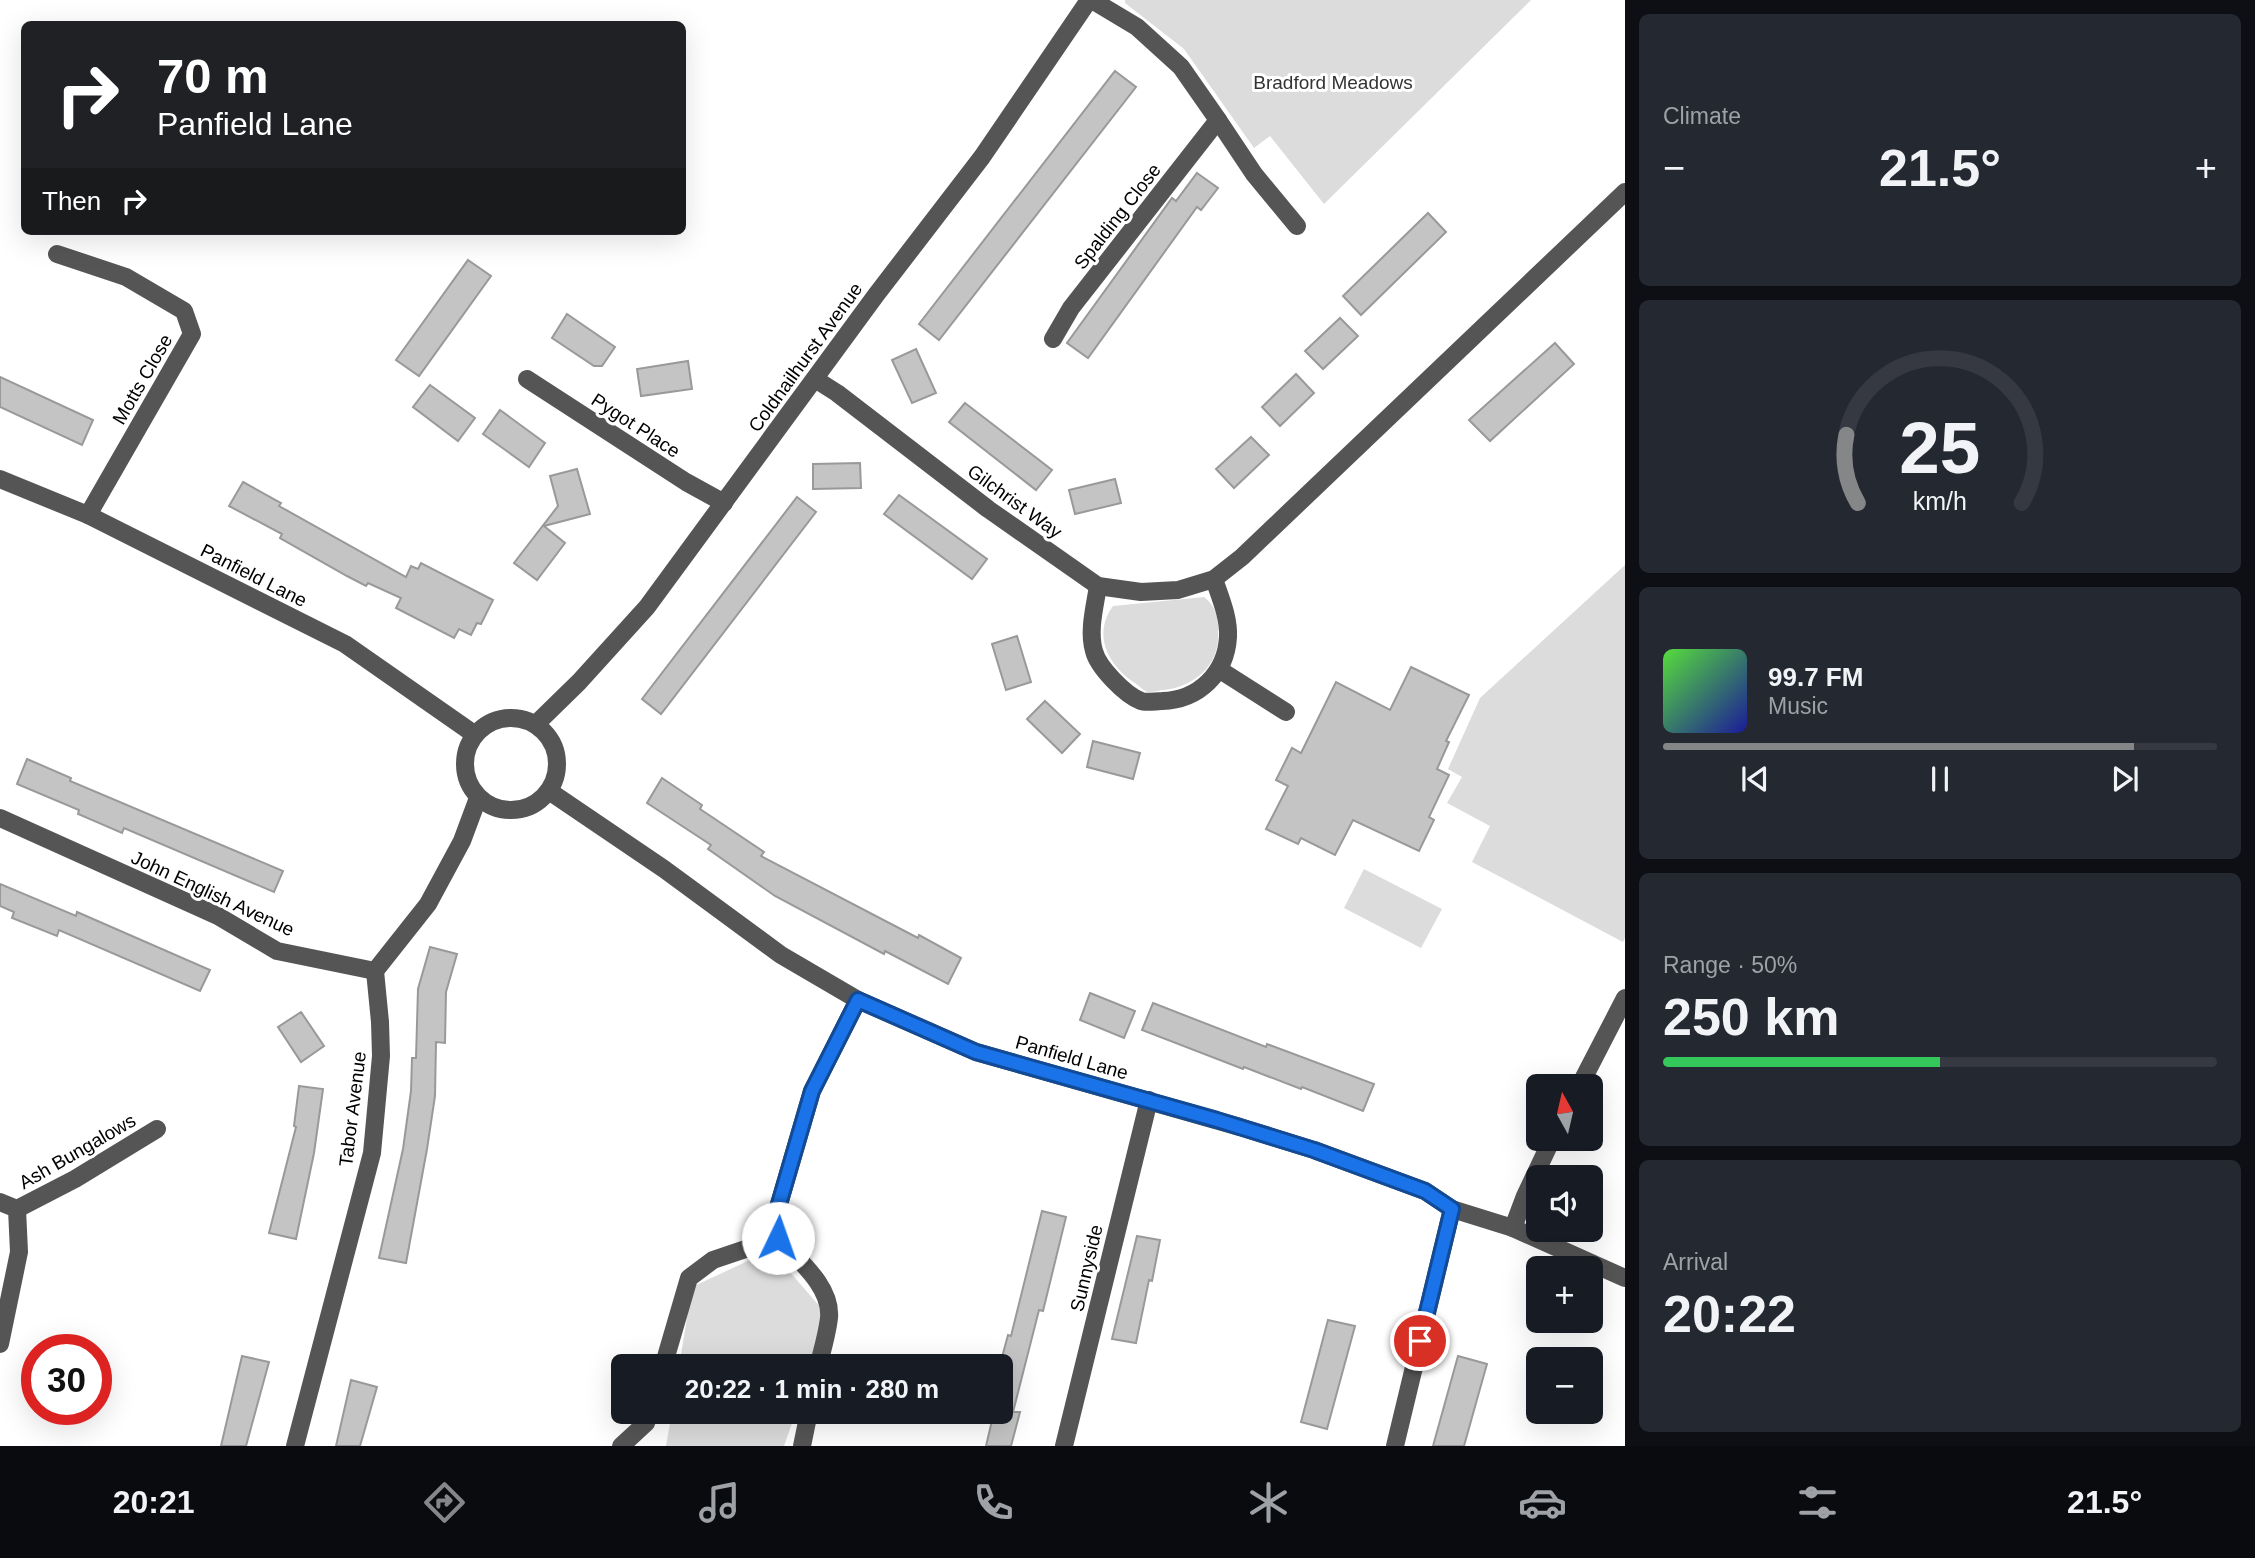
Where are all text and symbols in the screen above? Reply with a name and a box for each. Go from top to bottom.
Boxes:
icon: right [42,49,133,140]
text: 70 m [157,49,269,103]
park label: Bradford Meadows [1253,72,1413,93]
text: Climate [1663,103,1741,129]
text: Panfield Lane [157,106,353,142]
text: 21.5° [1879,139,2001,197]
text: − [1663,147,1685,189]
text: + [2195,147,2217,189]
street label: Spalding Close [1070,159,1165,273]
icon: right [115,182,153,220]
text: Then [42,186,101,216]
street label: Coldnailhurst Avenue [744,279,867,436]
street label: Motts Close [108,331,177,428]
street label: Pygot Place [587,389,684,462]
text: 25 [1900,407,1980,488]
street label: Gilchrist Way [964,460,1066,543]
text: km/h [1913,486,1967,514]
street label: Panfield Lane [197,540,310,611]
text: 99.7 FM [1768,662,1863,692]
text: Music [1768,693,1828,719]
icon: previous [1736,760,1774,798]
icon: pause [1921,760,1959,798]
icon: next [2106,760,2144,798]
street label: John English Avenue [128,847,297,940]
text: Range · 50% [1663,952,1797,978]
text: 250 km [1663,988,1839,1046]
street label: Panfield Lane [1013,1031,1131,1084]
street label: Tabor Avenue [335,1050,370,1168]
north arrow [1526,1074,1603,1152]
map controls [1526,1074,1603,1424]
street label: Ash Bungalows [15,1110,139,1193]
button: sound [1526,1165,1603,1242]
position arrow [741,1201,815,1275]
street label: Sunnyside [1066,1223,1107,1314]
text: Arrival [1663,1249,1728,1275]
button: + [1526,1256,1603,1333]
text: 20:22 [1663,1285,1796,1343]
pin [1390,1311,1450,1371]
icon: arrive [1401,1322,1439,1360]
speed limit sign: 30 [21,1334,112,1425]
button: − [1526,1347,1603,1424]
text: 20:22 · 1 min · 280 m [685,1374,939,1404]
icon: directions [420,1478,469,1527]
icon: music [695,1478,744,1527]
icon: phone [969,1478,1018,1527]
icon: climate [1244,1478,1293,1527]
icon: car [1518,1478,1567,1527]
icon: filters [1793,1478,1842,1527]
text: 20:21 [113,1484,195,1520]
text: 21.5° [2067,1484,2142,1520]

